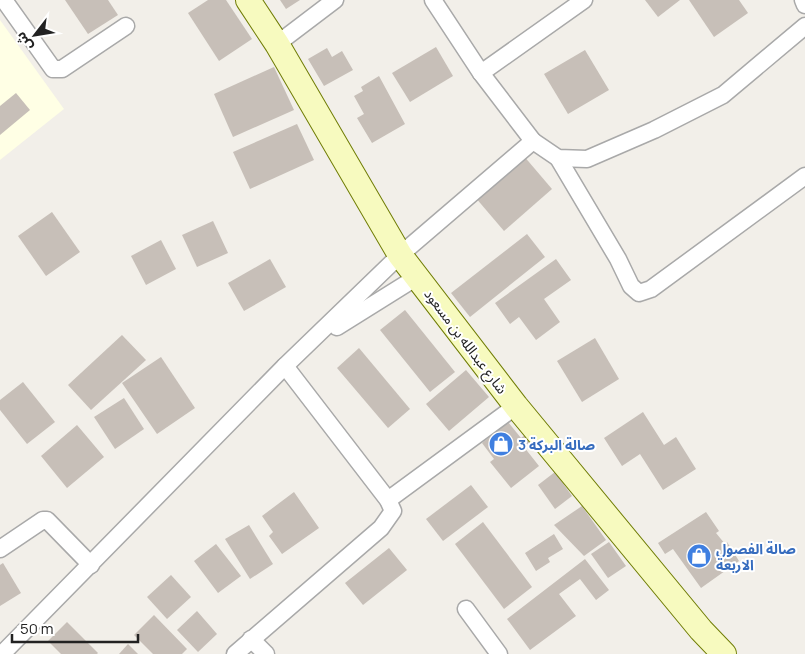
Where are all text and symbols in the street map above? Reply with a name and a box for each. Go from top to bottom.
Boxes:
north arrow [10,10,60,60]
text: ش [10,29,37,55]
street label: شارع عبدالله بن مسعود [419,285,512,399]
shop icon: صالة البركة 3 [488,431,514,457]
place label: صالة البركة 3 [518,435,595,454]
place label: صالة الفصول الاربعة [716,539,796,574]
shop icon: صالة الفصول الاربعة [686,543,712,569]
scale bar [12,612,139,644]
text: 50 m [20,618,54,639]

